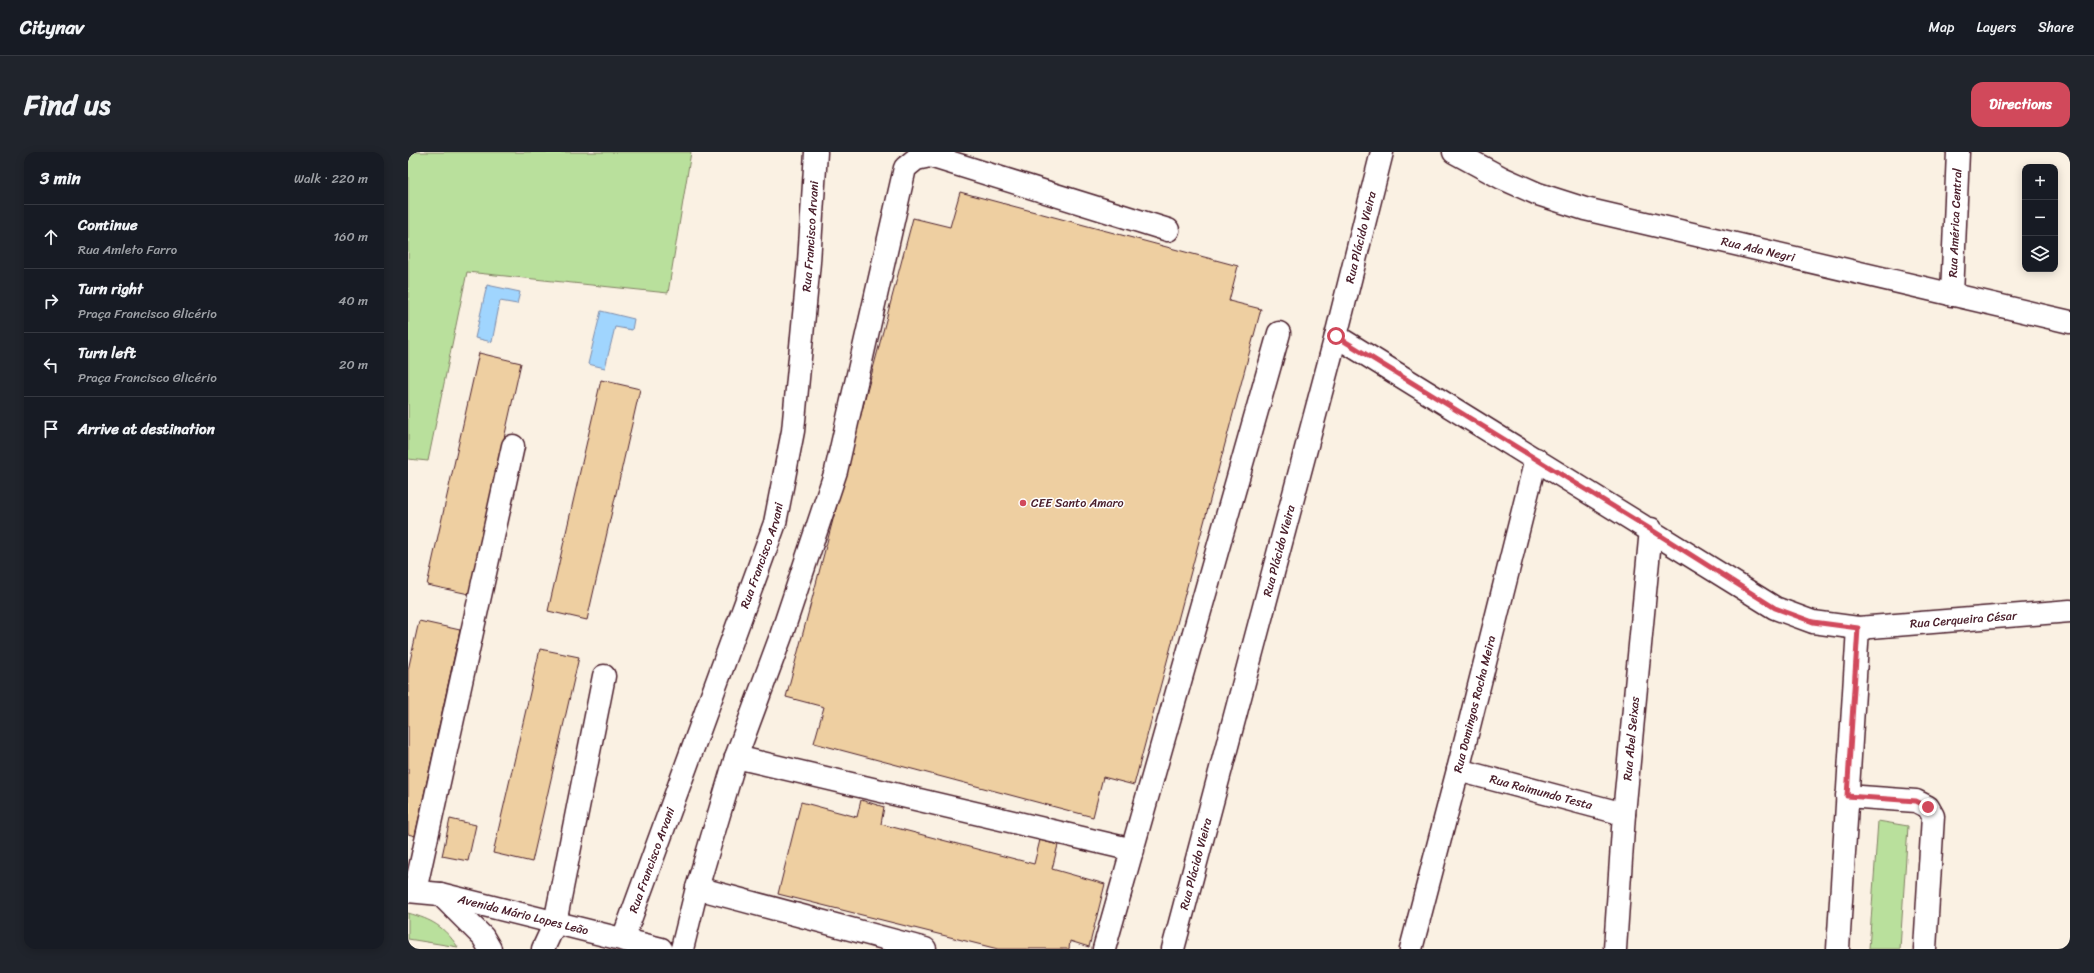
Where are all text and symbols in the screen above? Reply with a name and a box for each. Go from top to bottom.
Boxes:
text: Citynav [20,11,84,44]
text: Map [1929,15,1954,40]
text: Layers [1976,15,2016,40]
text: Share [2038,15,2074,40]
text: Find us [24,80,111,129]
button: Directions [1971,82,2070,127]
text: 3 min [40,163,81,193]
map controls [2022,164,2058,272]
button: + [2022,164,2058,200]
text: Walk · 220 m [294,167,368,190]
street label: Rua América Central [1942,167,1968,278]
street label: Rua Francisco Arvani [795,180,825,293]
street label: Rua Plácido Vieira [1339,188,1383,286]
button: − [2022,200,2058,236]
text: Continue [78,212,138,238]
text: 160 m [333,225,368,248]
icon: ahead [40,226,62,248]
street label: Rua Ada Negri [1719,230,1798,269]
button: layers [2022,236,2058,272]
text: Rua Amleto Farro [78,238,177,261]
text: Turn right [78,276,143,302]
text: 40 m [338,289,368,312]
icon: right [40,290,62,312]
text: Praça Francisco Glicério [78,302,217,325]
route start [1327,327,1345,345]
text: Turn left [78,340,136,366]
text: 20 m [339,353,368,376]
icon: left [40,354,62,376]
text: Praça Francisco Glicério [78,366,217,389]
text: Arrive at destination [78,416,215,442]
icon: arrive [40,418,62,440]
place label: CEE Santo Amaro [1031,492,1124,514]
marker: CEE Santo Amaro [1018,498,1028,508]
street label: Rua Francisco Arvani [734,500,790,612]
street label: Rua Plácido Vieira [1256,502,1302,599]
street label: Rua Cerqueira César [1909,604,2019,635]
street label: Rua Domingos Rocha Meira [1447,633,1502,775]
street label: Rua Abel Seixas [1616,695,1646,782]
street label: Rua Raimundo Testa [1487,768,1596,816]
route end [1919,798,1937,816]
street label: Rua Francisco Arvani [622,803,681,916]
street label: Rua Plácido Vieira [1173,815,1219,912]
street label: Avenida Mário Lopes Leão [455,888,591,942]

